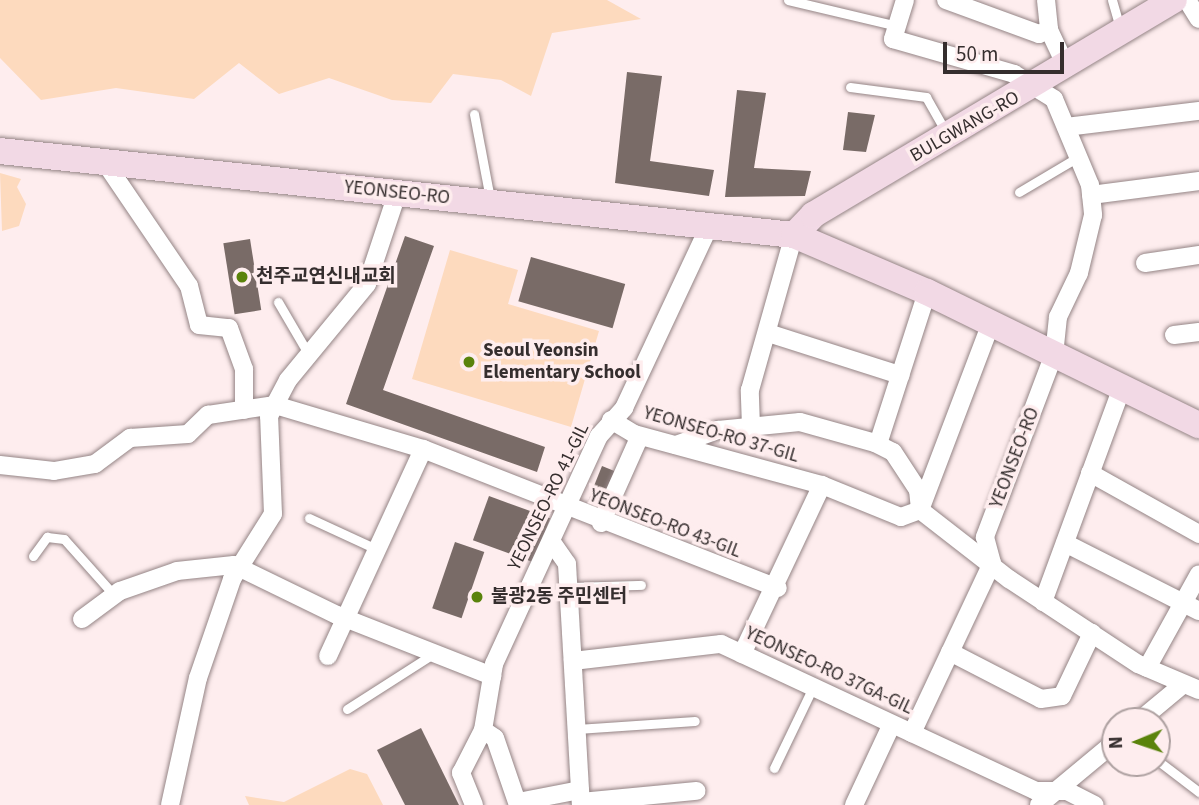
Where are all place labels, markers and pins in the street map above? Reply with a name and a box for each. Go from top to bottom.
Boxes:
place label: 천주교연신내교회 [256,266,396,288]
marker: 천주교연신내교회 [234,269,250,285]
place label: Seoul Yeonsin Elementary School [483,340,641,384]
marker: Seoul Yeonsin Elementary School [461,354,477,370]
place label: 불광2동 주민센터 [491,586,627,608]
marker: 불광2동 주민센터 [469,589,485,605]

